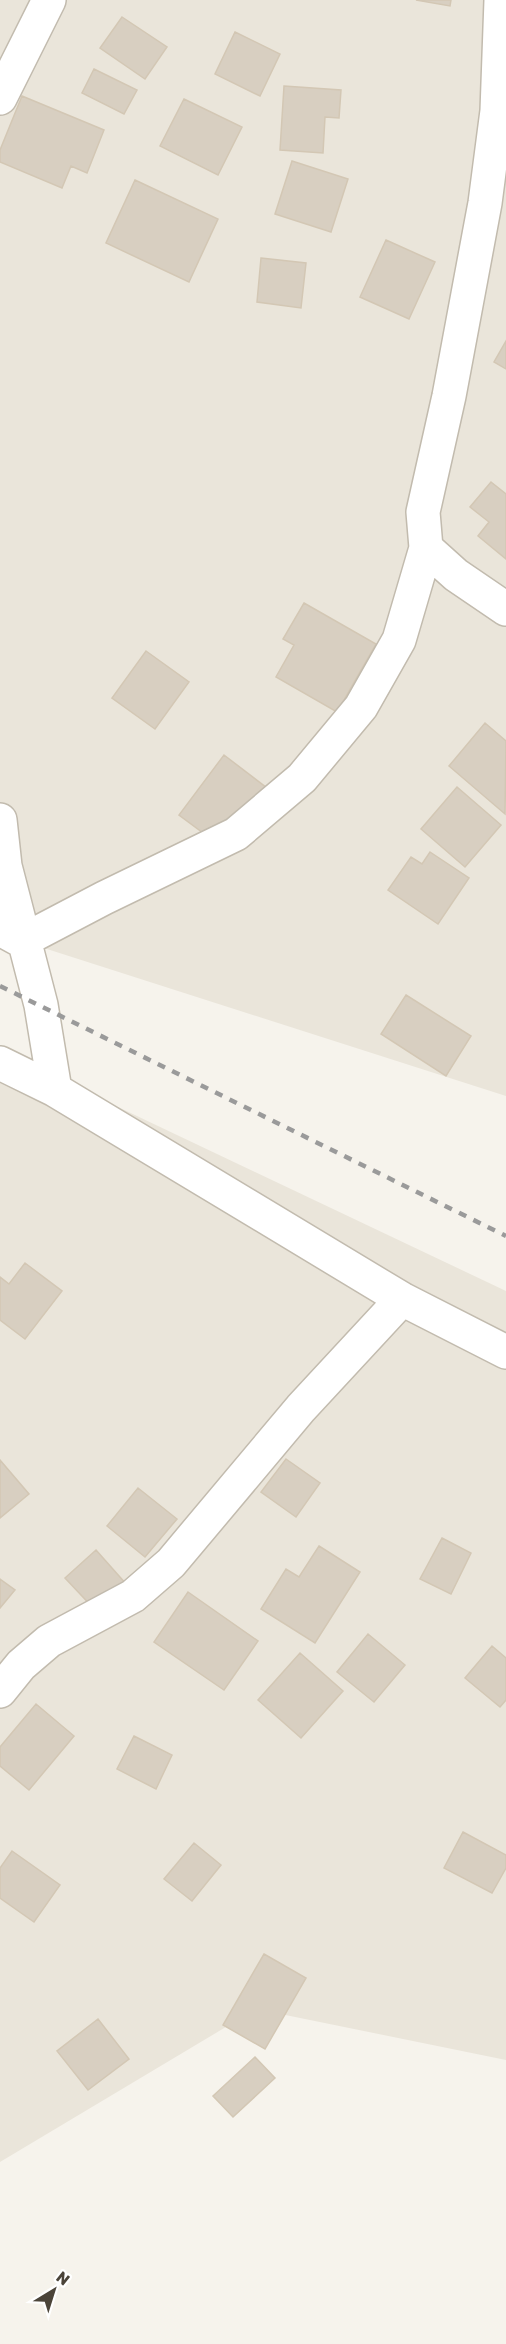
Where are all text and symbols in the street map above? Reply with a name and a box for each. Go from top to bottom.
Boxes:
north arrow [24,2260,84,2320]
text: N [53,2268,73,2290]

